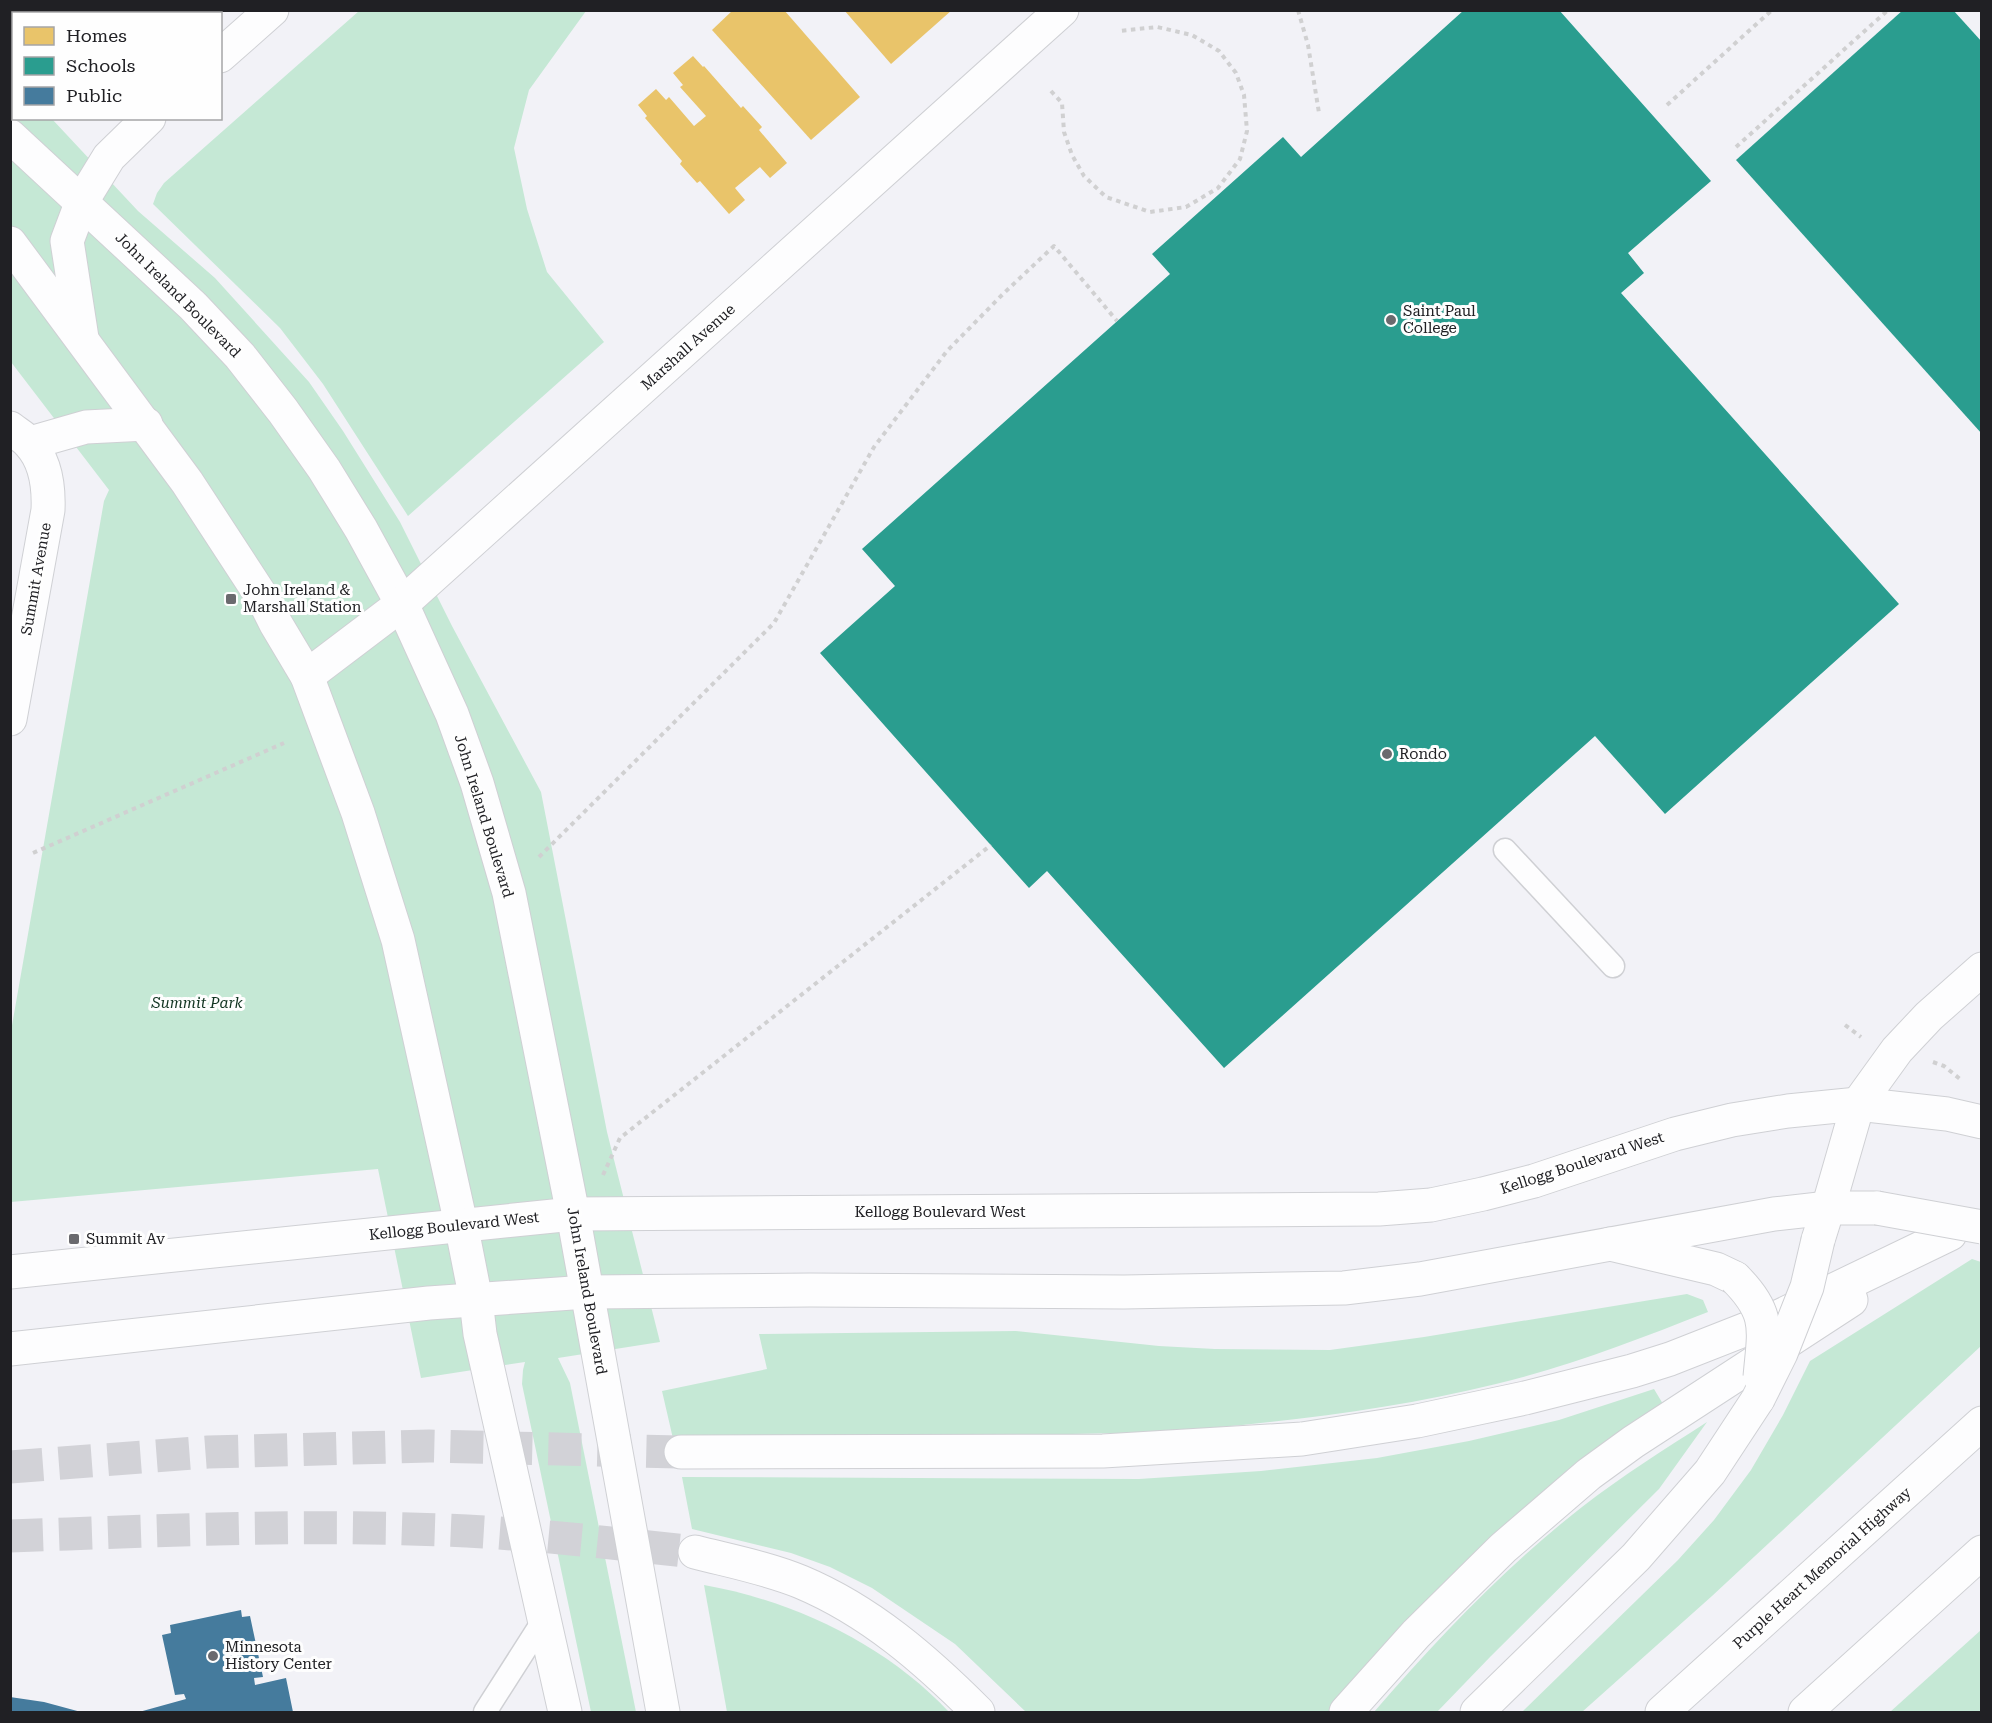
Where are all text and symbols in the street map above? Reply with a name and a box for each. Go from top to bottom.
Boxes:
legend [12,12,222,120]
text: Homes [66,25,127,46]
text: Schools [66,55,135,76]
text: Public [66,85,122,106]
street label: John Ireland Boulevard [112,229,245,362]
street label: Marshall Avenue [637,300,739,394]
place label: Saint Paul College [1403,302,1476,337]
marker: Saint Paul College [1384,313,1398,327]
street label: Summit Avenue [17,521,55,637]
place label: John Ireland & Marshall Station [243,581,362,616]
marker: John Ireland & Marshall Station [224,592,238,606]
street label: John Ireland Boulevard [451,732,518,900]
place label: Rondo [1399,745,1447,763]
marker: Rondo [1380,747,1394,761]
park label: Summit Park [150,994,243,1012]
street label: Kellogg Boulevard West [1498,1128,1666,1198]
street label: Kellogg Boulevard West [855,1203,1026,1221]
street label: John Ireland Boulevard [563,1206,611,1377]
street label: Kellogg Boulevard West [368,1208,540,1244]
place label: Summit Av [86,1230,165,1248]
marker: Summit Av [67,1232,81,1246]
street label: Purple Heart Memorial Highway [1729,1483,1915,1653]
place label: Minnesota History Center [225,1638,332,1673]
marker: Minnesota History Center [206,1649,220,1663]

